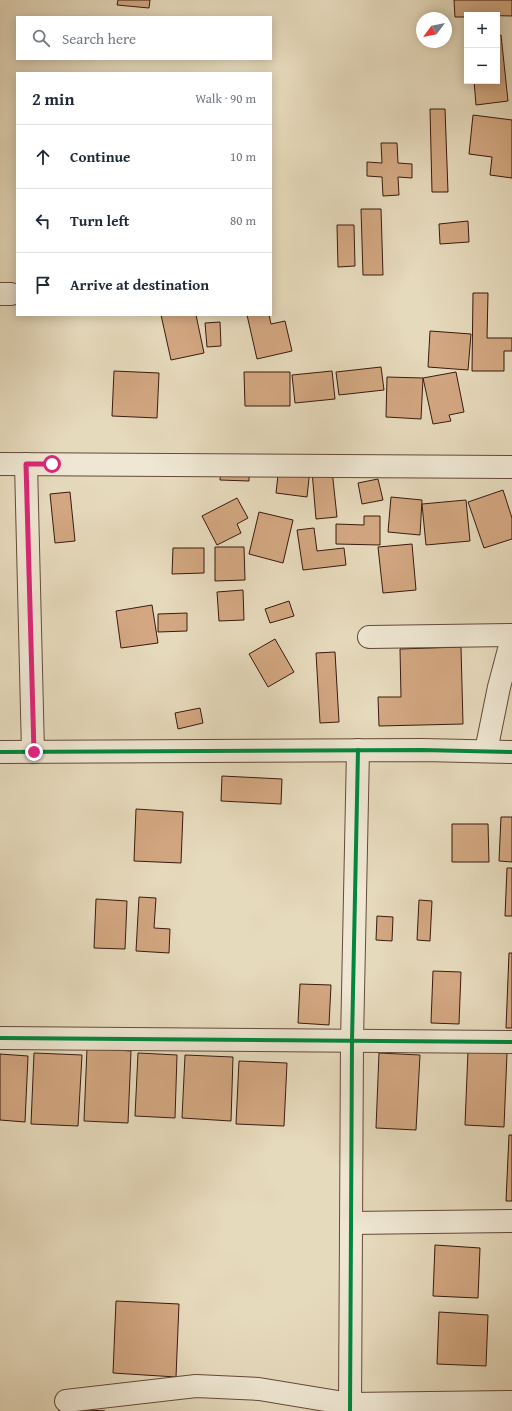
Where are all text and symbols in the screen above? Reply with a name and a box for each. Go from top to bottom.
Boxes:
north arrow [416,12,452,48]
map controls [464,12,500,84]
button: + [464,12,500,48]
search box [16,16,272,60]
icon: search [30,27,52,49]
text: Search here [62,28,136,49]
button: − [464,48,500,84]
text: 2 min [32,86,74,111]
text: Walk · 90 m [195,89,256,108]
icon: ahead [32,146,54,168]
text: Continue [70,146,131,167]
text: 10 m [230,147,256,166]
icon: left [32,210,54,232]
text: Turn left [70,210,129,231]
text: 80 m [230,211,256,230]
icon: arrive [32,274,54,296]
text: Arrive at destination [70,274,209,295]
route start [43,455,61,473]
route end [25,743,43,761]

